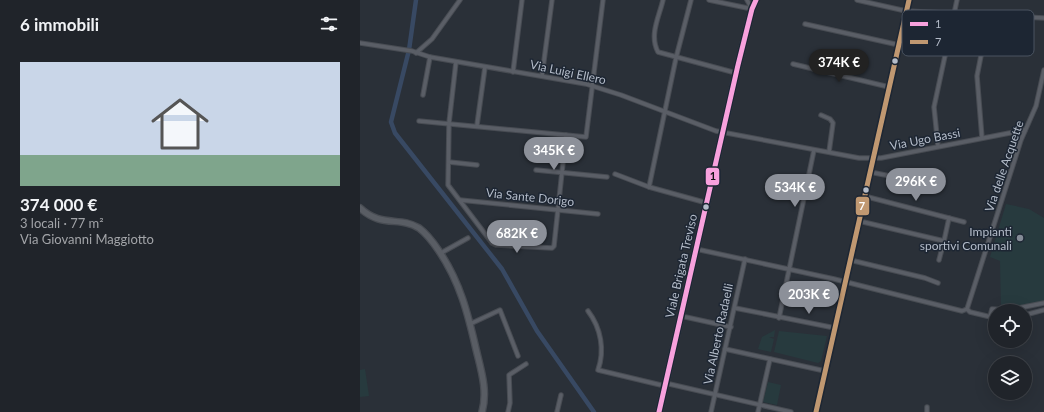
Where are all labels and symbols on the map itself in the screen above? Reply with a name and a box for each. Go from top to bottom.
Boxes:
legend [902,10,1034,56]
text: 1 [935,17,941,30]
text: 7 [935,35,941,48]
pin: 374K € [806,49,872,83]
unlabelled marker [890,56,900,66]
street label: Via Luigi Ellero [529,57,608,87]
street label: Via delle Acquette [981,118,1027,214]
street label: Via Ugo Bassi [888,125,962,153]
pin: 345K € [521,137,587,171]
line badge: 1 [705,167,720,186]
pin: 296K € [883,168,949,202]
text: 1 [710,169,716,182]
pin: 534K € [762,174,828,208]
street label: Via Sante Dorigo [485,185,575,209]
unlabelled marker [861,185,871,195]
line badge: 7 [855,196,870,216]
text: 7 [859,199,865,212]
unlabelled marker [701,202,711,212]
street label: Viale Brigata Treviso [662,212,700,320]
pin: 682K € [484,220,550,254]
place label: Impianti sportivi Comunali [920,224,1012,253]
marker: Impianti sportivi Comunali [1015,233,1025,243]
pin: 203K € [776,281,842,315]
street label: Via Alberto Radaelli [700,282,736,386]

